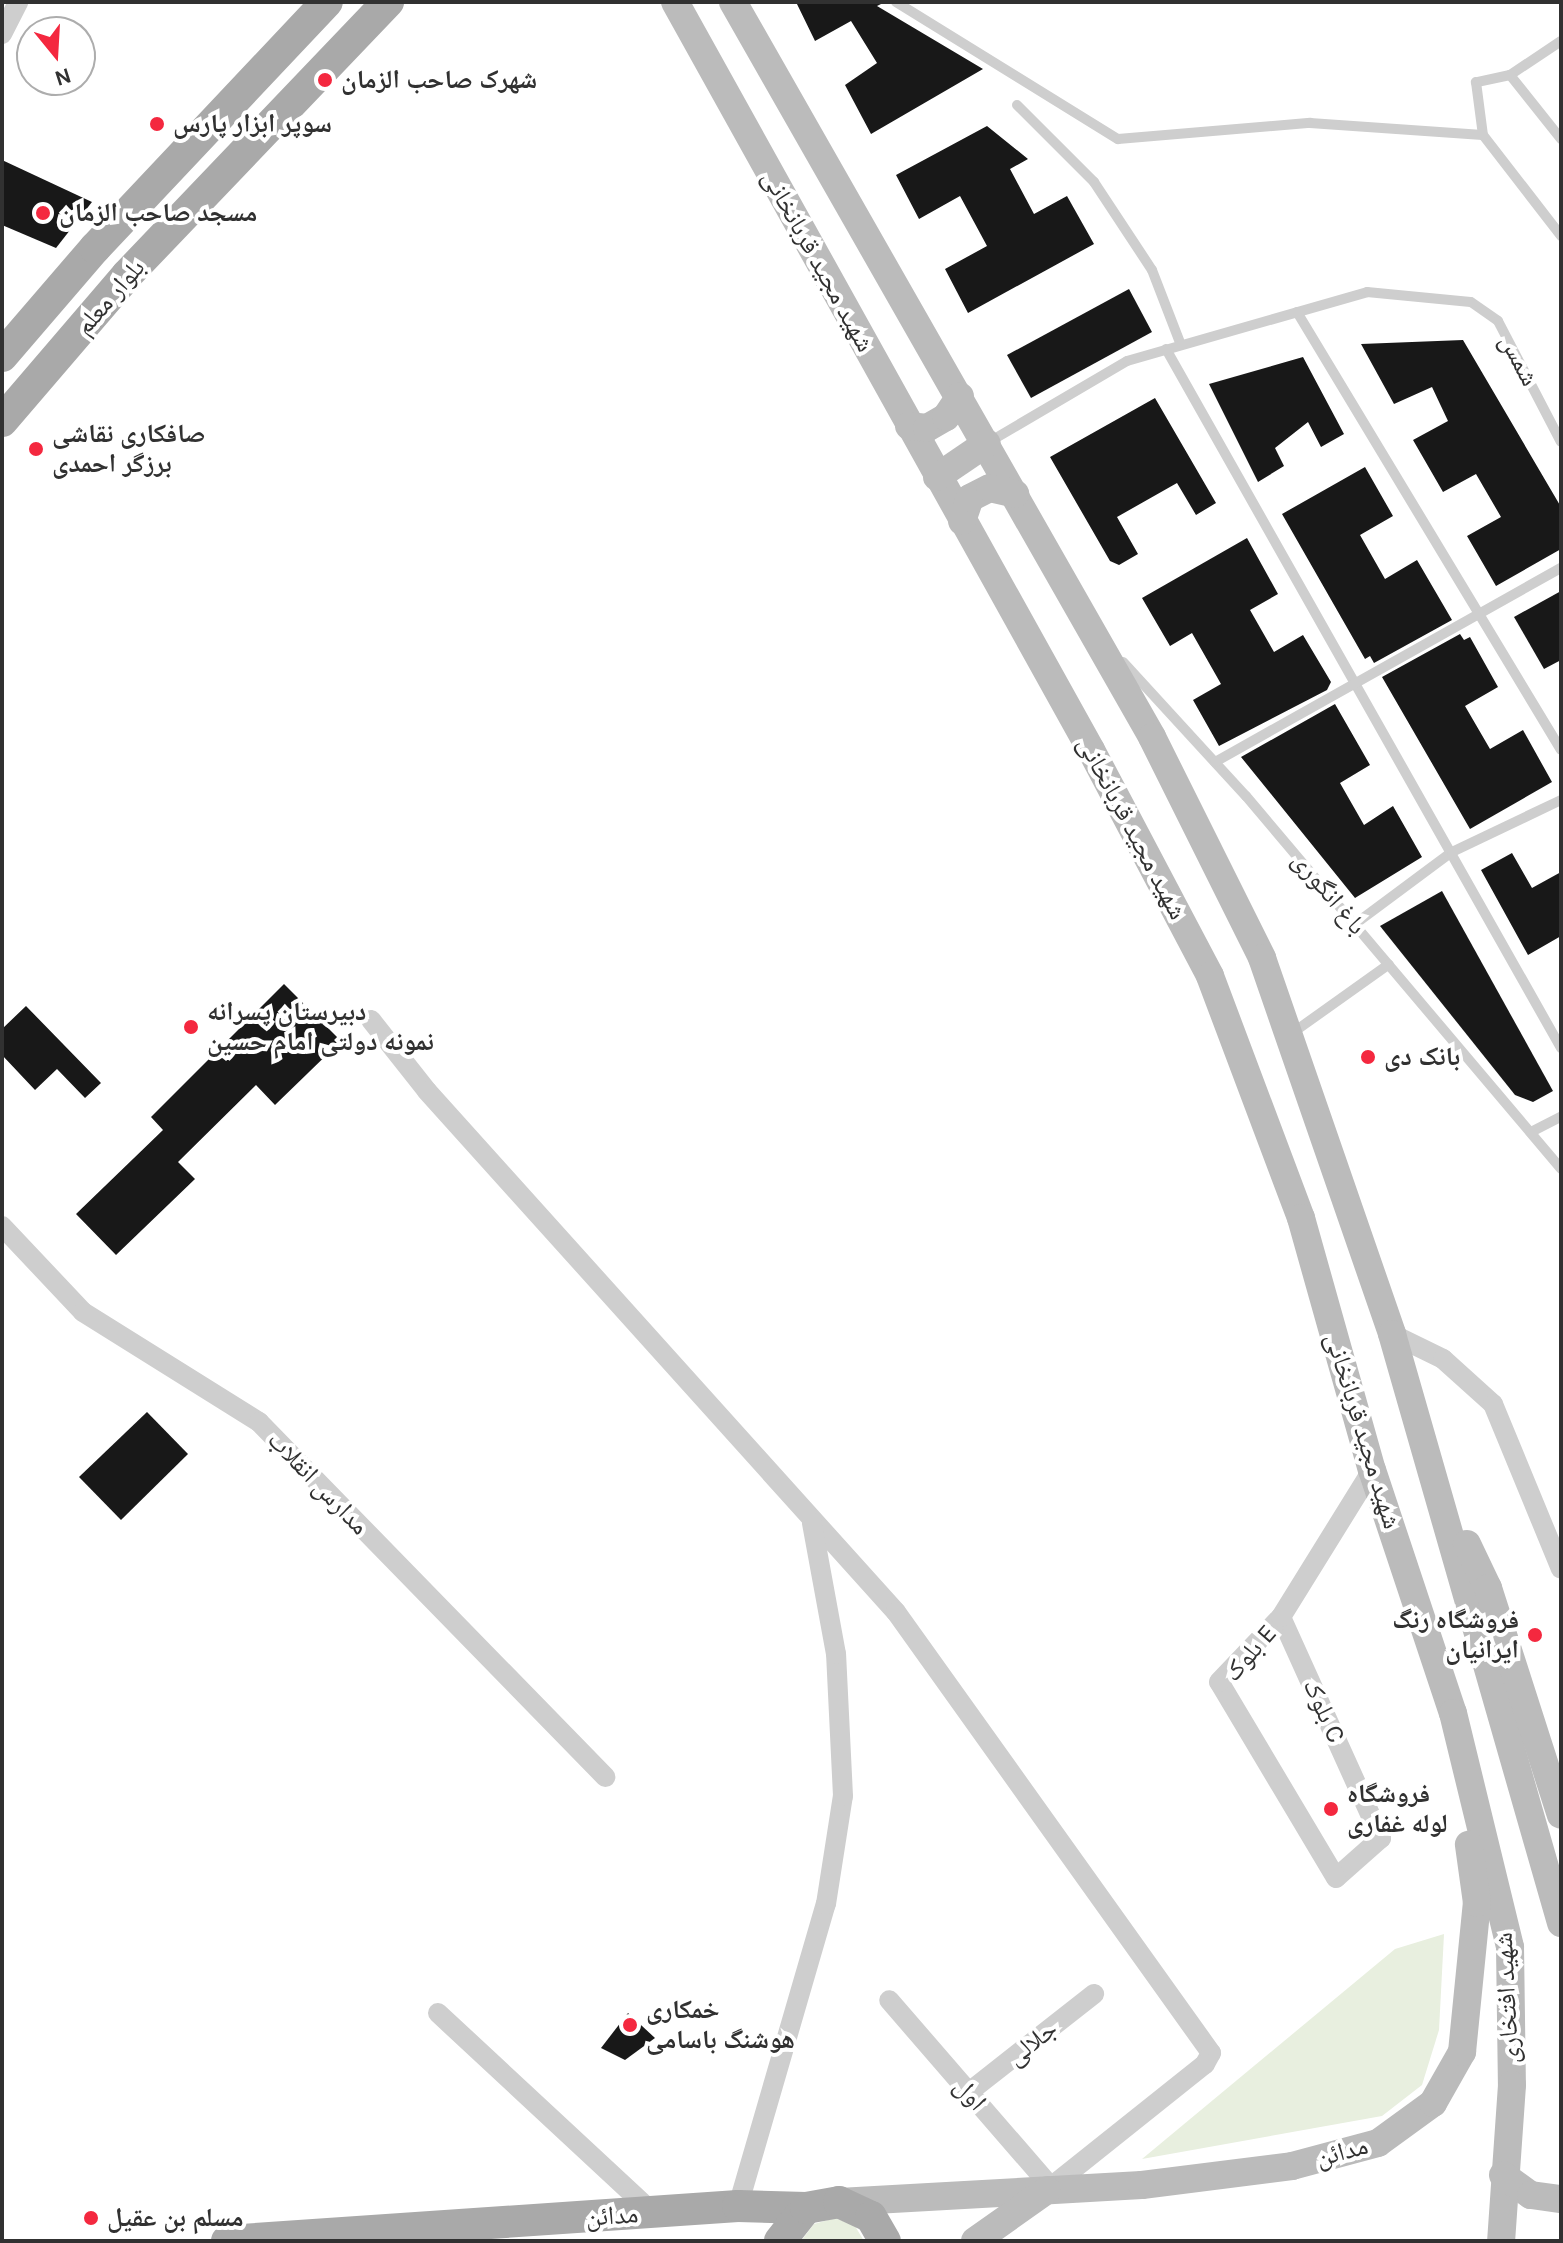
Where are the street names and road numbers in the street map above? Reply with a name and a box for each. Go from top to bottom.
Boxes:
street label: شهید مجید قربانخانی [755,165,881,357]
street label: بلوار معلم [68,252,152,342]
street label: شمس [1492,329,1546,391]
street label: شهید مجید قربانخانی [1071,731,1193,925]
street label: باغ انگوری [1285,845,1373,941]
street label: شهید مجید قربانخانی [1318,1329,1408,1533]
street label: مدارس انقلاب [261,1425,375,1541]
street label: بلوک E [1217,1618,1283,1688]
street label: بلوک C [1296,1674,1352,1748]
street label: شهید افتخاری [1488,1932,1526,2064]
street label: جلالی [1000,2014,1064,2072]
street label: اول [947,2071,993,2117]
street label: مدائن [1312,2130,1372,2174]
street label: مدائن [585,2199,639,2233]

